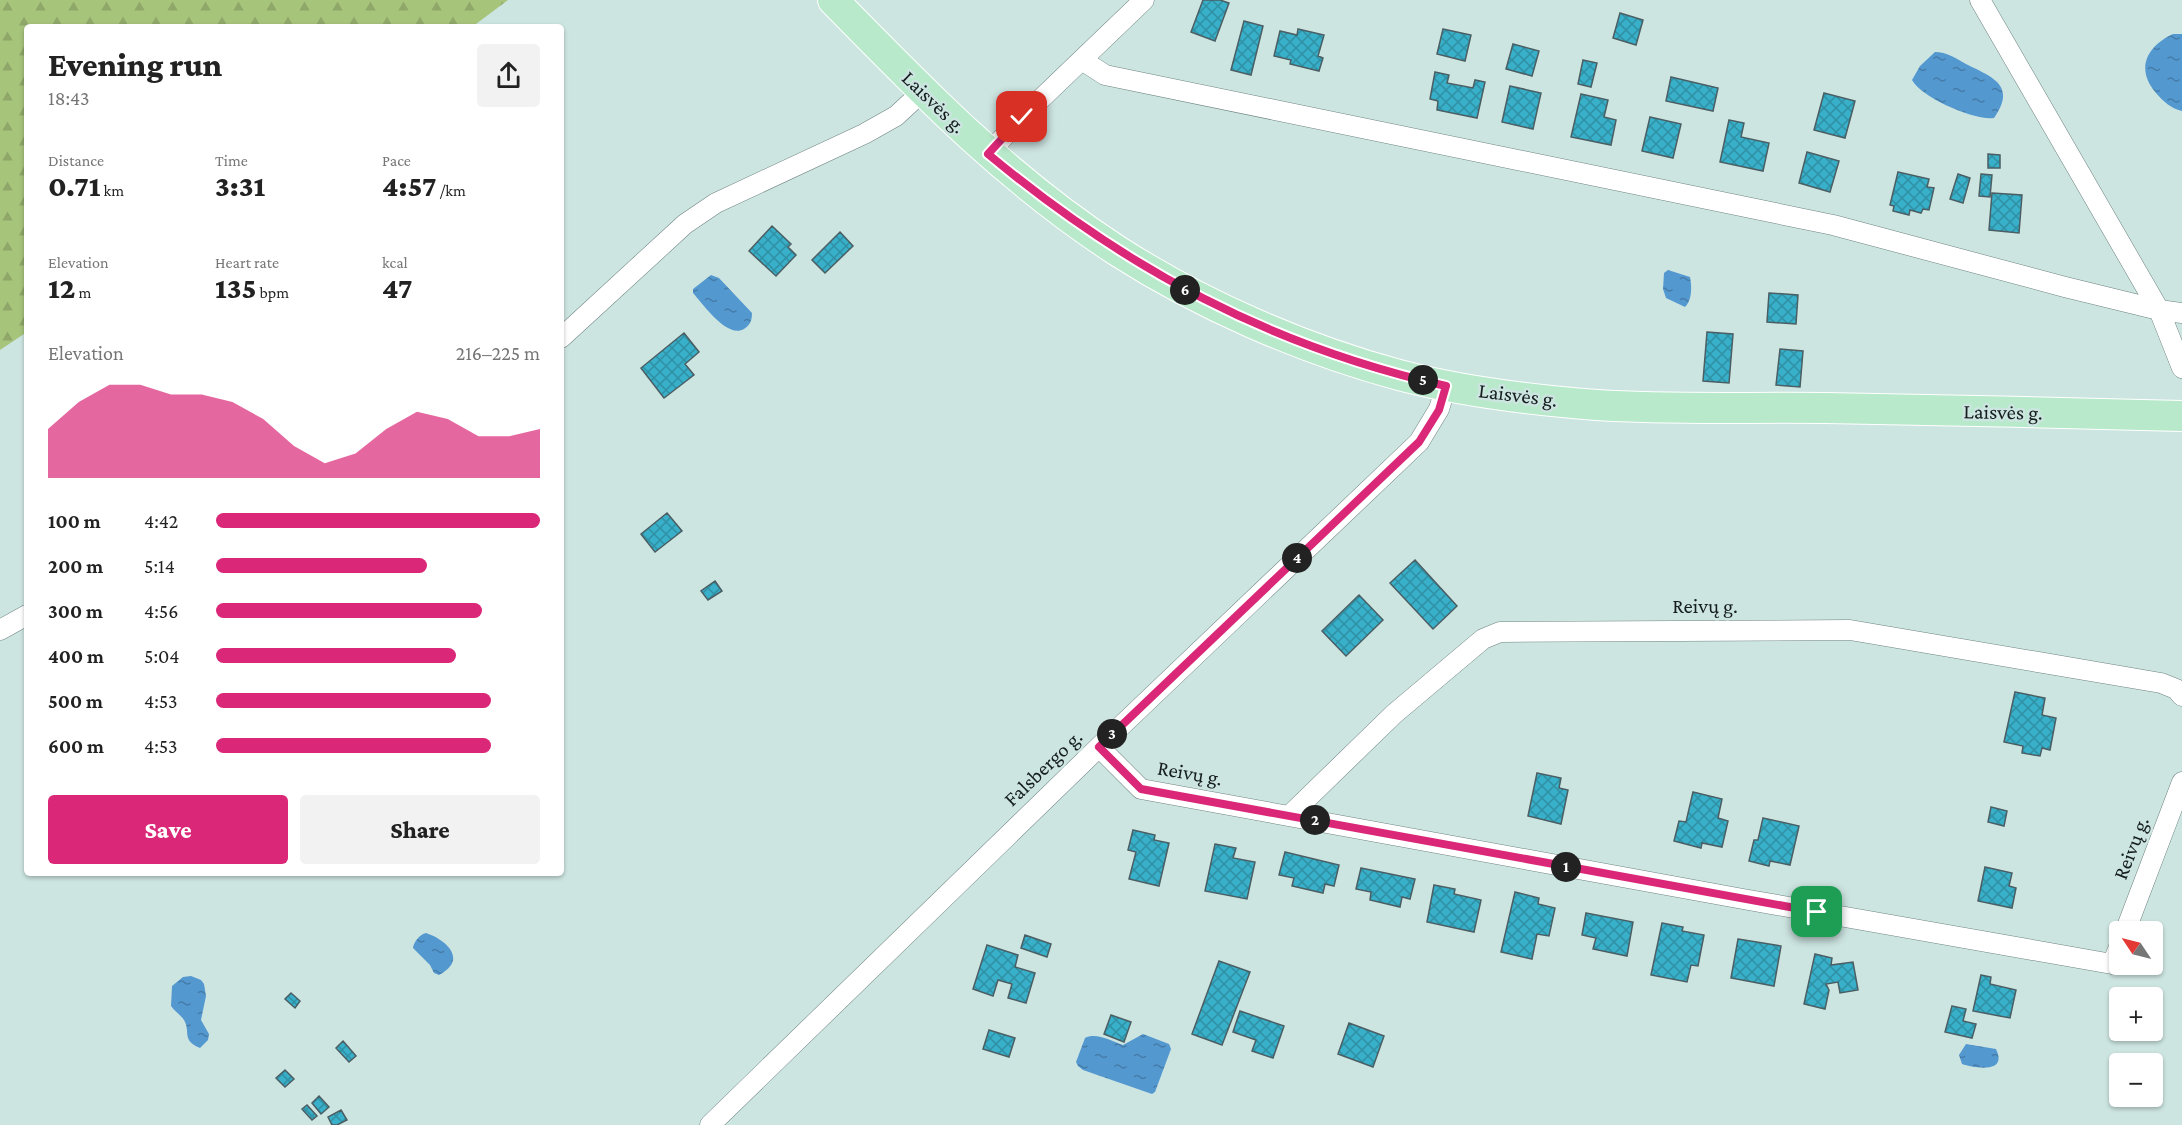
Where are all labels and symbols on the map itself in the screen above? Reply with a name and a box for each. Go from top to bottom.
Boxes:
street label: Laisvės g. [897,66,971,138]
pin [996,91,1047,142]
pin: 6 [1170,275,1200,305]
pin: 5 [1408,365,1438,395]
street label: Laisvės g. [1477,378,1559,412]
street label: Laisvės g. [1963,399,2043,425]
pin: 4 [1282,543,1312,573]
street label: Reivų g. [1672,594,1738,618]
pin: 3 [1097,719,1127,749]
street label: Falsbergo g. [999,725,1087,811]
street label: Reivų g. [1156,755,1224,791]
pin: 2 [1300,805,1330,835]
street label: Reivų g. [2108,813,2154,883]
pin: 1 [1551,852,1581,882]
pin [1791,886,1842,937]
north arrow [2109,921,2163,975]

